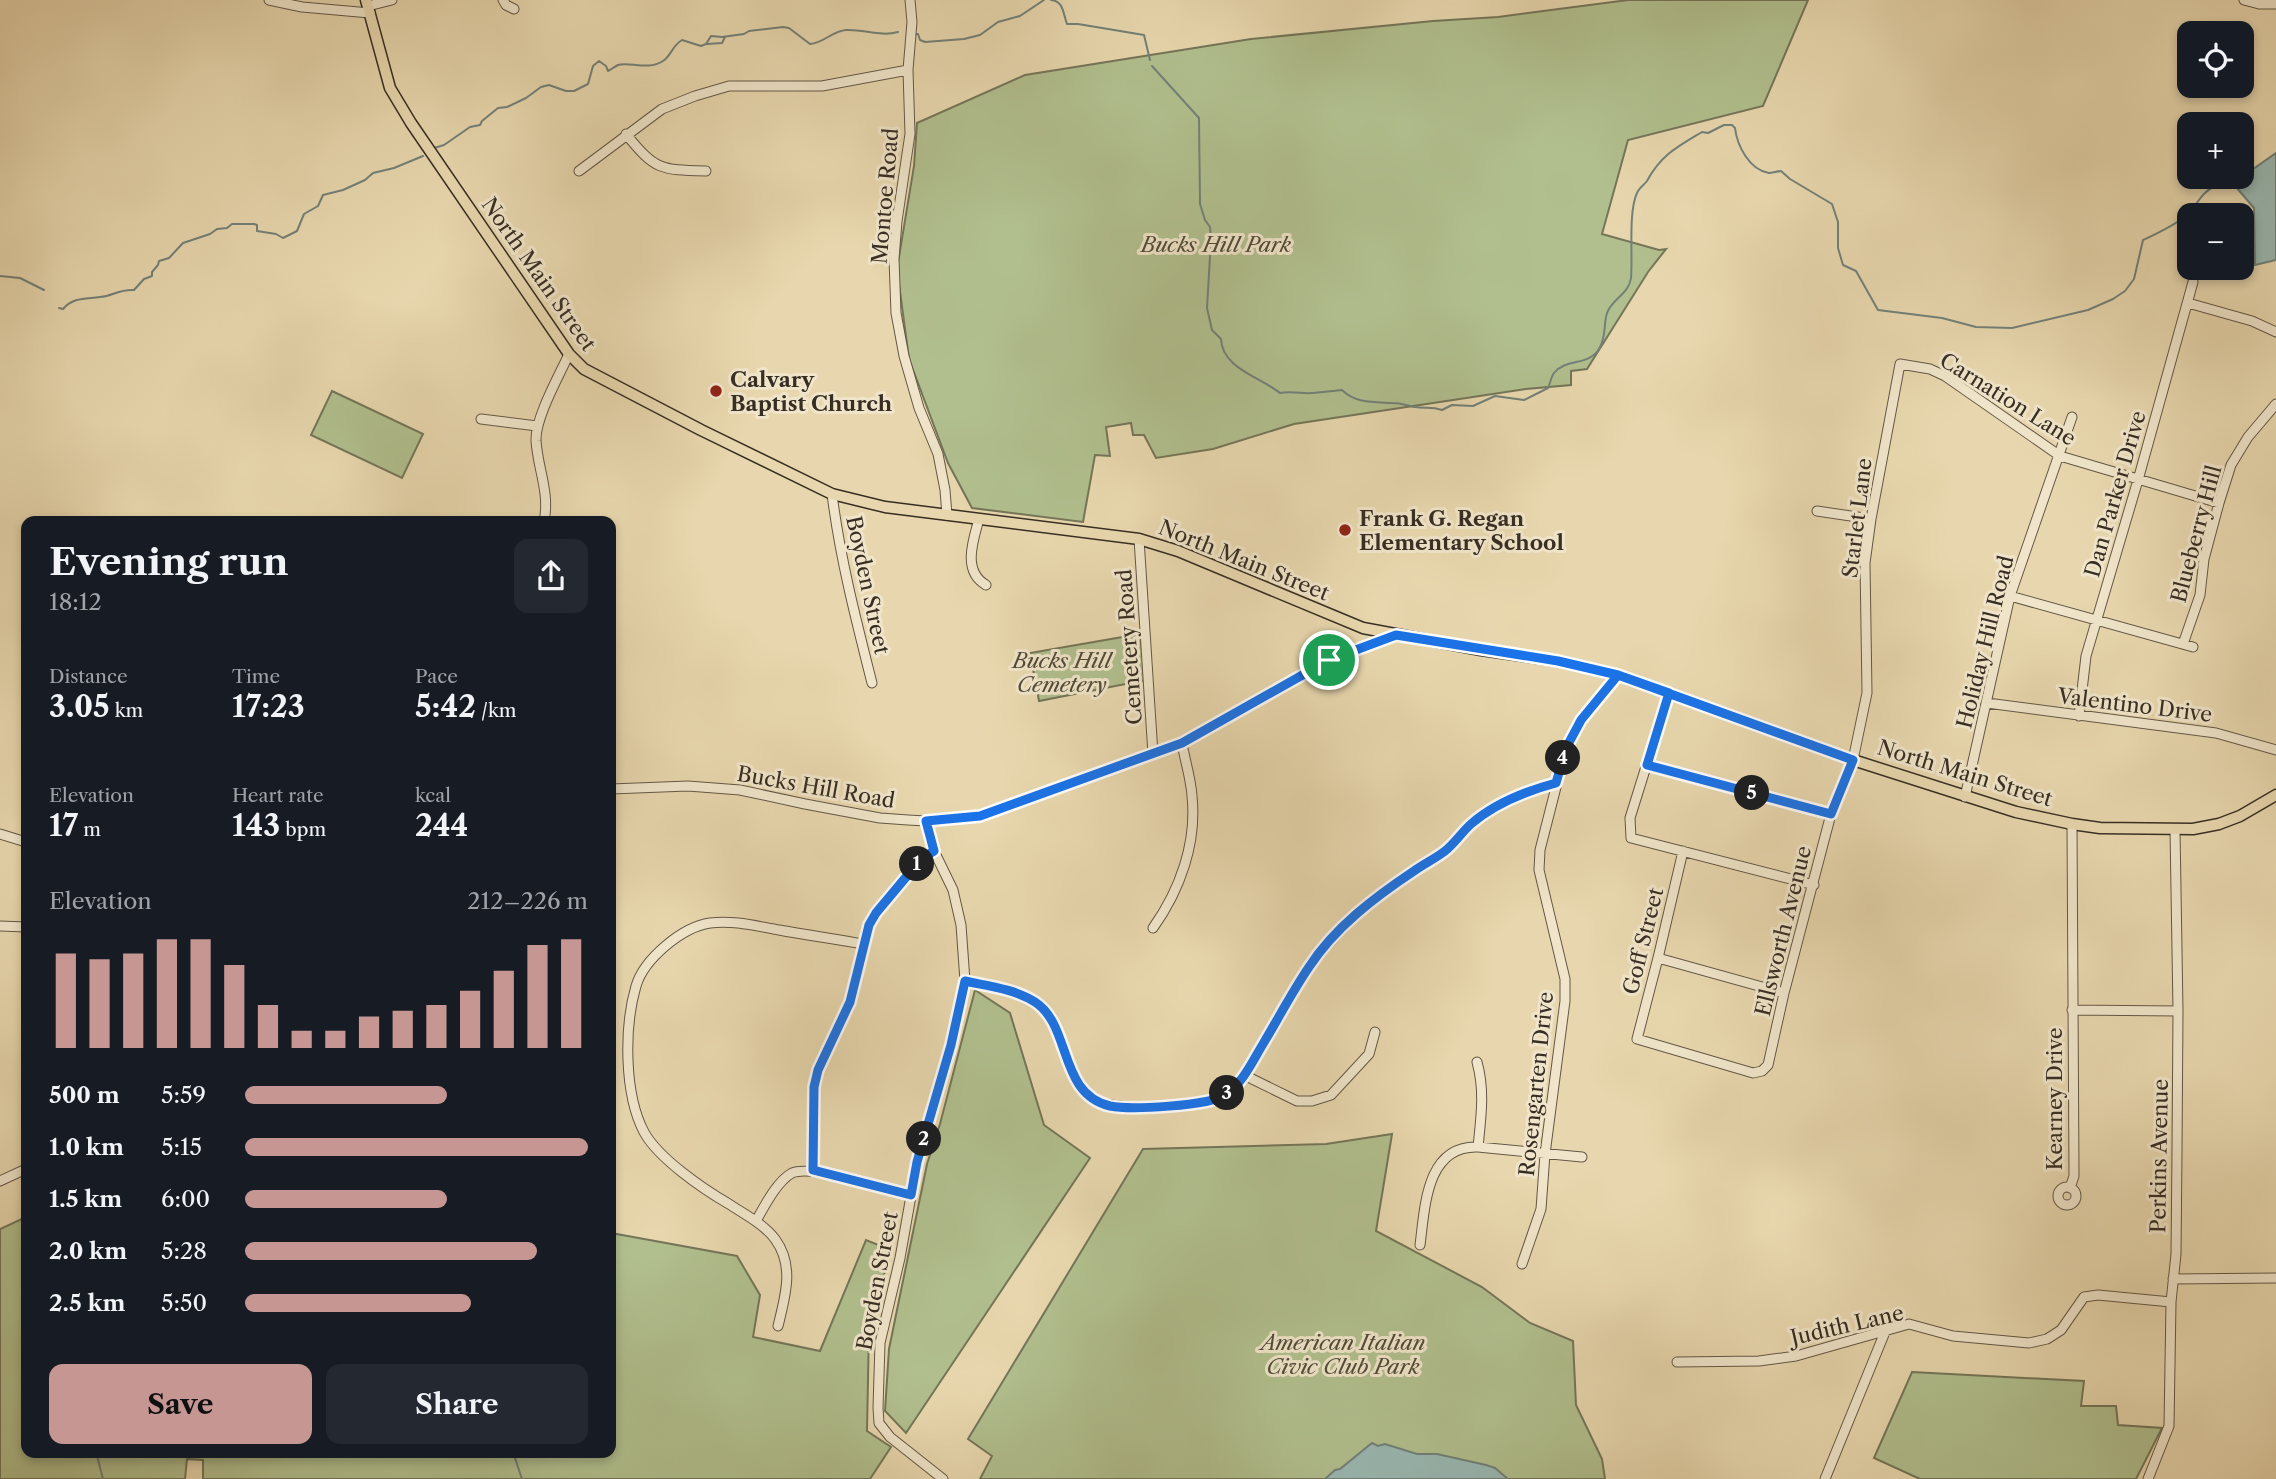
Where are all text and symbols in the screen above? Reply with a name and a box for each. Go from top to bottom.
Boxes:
map controls [2177,21,2254,280]
button: locate [2177,21,2254,98]
button: + [2177,112,2254,189]
street label: Montoe Road [867,127,903,265]
street label: North Main Street [477,193,602,356]
button: − [2177,203,2254,280]
park label: Bucks Hill Park [1139,232,1291,257]
street label: Carnation Lane [1935,347,2081,451]
place label: Calvary Baptist Church [730,367,893,416]
marker: Calvary Baptist Church [708,383,724,399]
street label: Dan Parker Drive [2079,408,2151,580]
street label: Starlet Lane [1837,457,1877,579]
street label: Blueberry Hill [2166,463,2226,605]
place label: Frank G. Regan Elementary School [1359,506,1564,555]
street label: Boyden Street [841,514,895,657]
street label: North Main Street [1155,514,1333,606]
marker: Frank G. Regan Elementary School [1337,522,1353,538]
text: Evening run [49,538,289,585]
button: share [514,539,588,613]
street label: Holiday Hill Road [1951,553,2019,731]
street label: Cemetery Road [1111,568,1147,726]
text: 18:12 [49,588,102,616]
pin [1299,630,1359,690]
icon: arrive [1310,641,1348,679]
park label: Bucks Hill Cemetery [1010,648,1114,697]
text: Distance [49,665,128,688]
text: Time [232,665,280,688]
text: Pace [415,665,458,688]
street label: Valentino Drive [2055,683,2214,727]
text: 3.05 [49,688,110,725]
text: 17:23 [232,688,305,725]
text: 5:42 [415,688,476,725]
text: km [110,699,143,722]
text: /km [476,699,517,722]
street label: North Main Street [1875,735,2056,812]
pin: 4 [1546,740,1580,776]
text: 4 [1557,746,1568,769]
street label: Bucks Hill Road [735,761,897,813]
pin: 5 [1734,776,1770,810]
text: 5 [1746,781,1757,804]
text: Elevation [49,784,134,807]
text: Heart rate [232,784,324,807]
text: kcal [415,784,451,807]
text: 17 [49,807,78,844]
text: 143 [232,807,280,844]
text: 244 [415,807,468,844]
text: m [78,818,101,841]
text: bpm [280,818,326,841]
street label: Ellsworth Avenue [1750,843,1816,1019]
pin: 1 [900,846,934,882]
text: 1 [912,852,921,875]
street label: Goff Street [1618,884,1668,997]
text: Elevation [49,887,152,915]
text: 212–226 m [467,887,588,915]
street label: Rosengarten Drive [1514,990,1558,1178]
street label: Kearney Drive [2042,1027,2067,1171]
pin: 3 [1210,1076,1244,1110]
street label: Perkins Avenue [2145,1079,2173,1233]
text: 500 m [49,1081,120,1109]
text: 5:59 [161,1081,206,1109]
text: 3 [1221,1081,1232,1104]
pin: 2 [906,1122,942,1156]
text: 2 [918,1127,929,1150]
text: 1.0 km [49,1133,124,1161]
text: 5:15 [161,1133,202,1161]
text: 1.5 km [49,1185,122,1213]
text: 6:00 [161,1185,210,1213]
street label: Boyden Street [851,1209,903,1353]
text: 2.0 km [49,1237,127,1265]
text: 5:28 [161,1237,207,1265]
text: 2.5 km [49,1289,125,1317]
text: 5:50 [161,1289,207,1317]
street label: Judith Lane [1785,1300,1906,1351]
park label: American Italian Civic Club Park [1258,1330,1425,1379]
button: Save [49,1364,312,1444]
button: Share [326,1364,588,1444]

